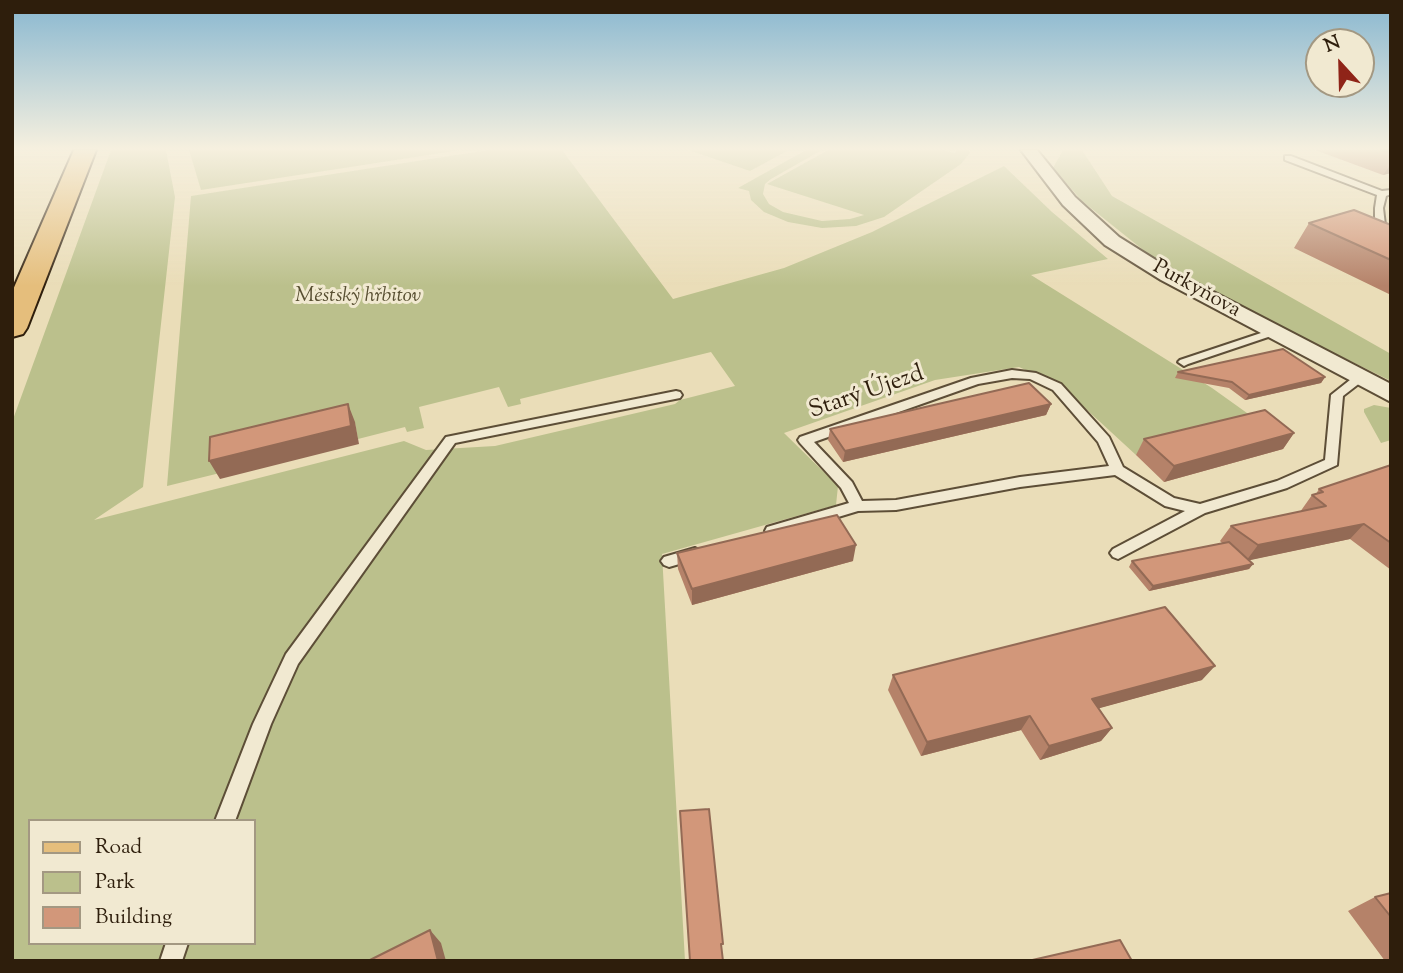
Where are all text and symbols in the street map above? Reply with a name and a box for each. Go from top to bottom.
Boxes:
north arrow [1305,28,1375,98]
text: N [1321,30,1345,60]
street label: Purkyňova [1148,256,1244,324]
park label: Městský hřbitov [295,284,421,310]
street label: Starý Újezd [806,361,928,427]
legend [28,819,256,945]
text: Road [95,833,142,863]
text: Park [95,868,135,898]
text: Building [95,903,172,933]

